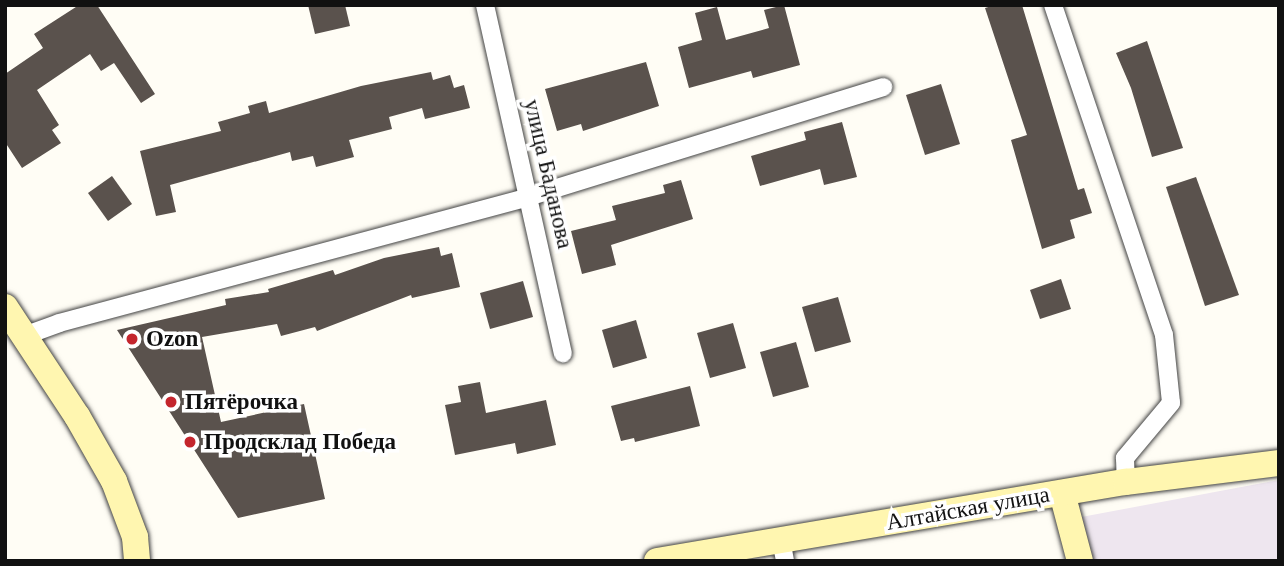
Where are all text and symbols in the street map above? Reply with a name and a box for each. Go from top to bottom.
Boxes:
street label: улица Баданова [517,97,579,251]
place label: Ozon [146,325,198,353]
marker: Ozon [124,331,140,347]
place label: Пятёрочка [185,388,298,416]
marker: Пятёрочка [163,394,179,410]
place label: Продсклад Победа [204,428,396,456]
marker: Продсклад Победа [182,434,198,450]
street label: Алтайская улица [884,481,1052,537]

